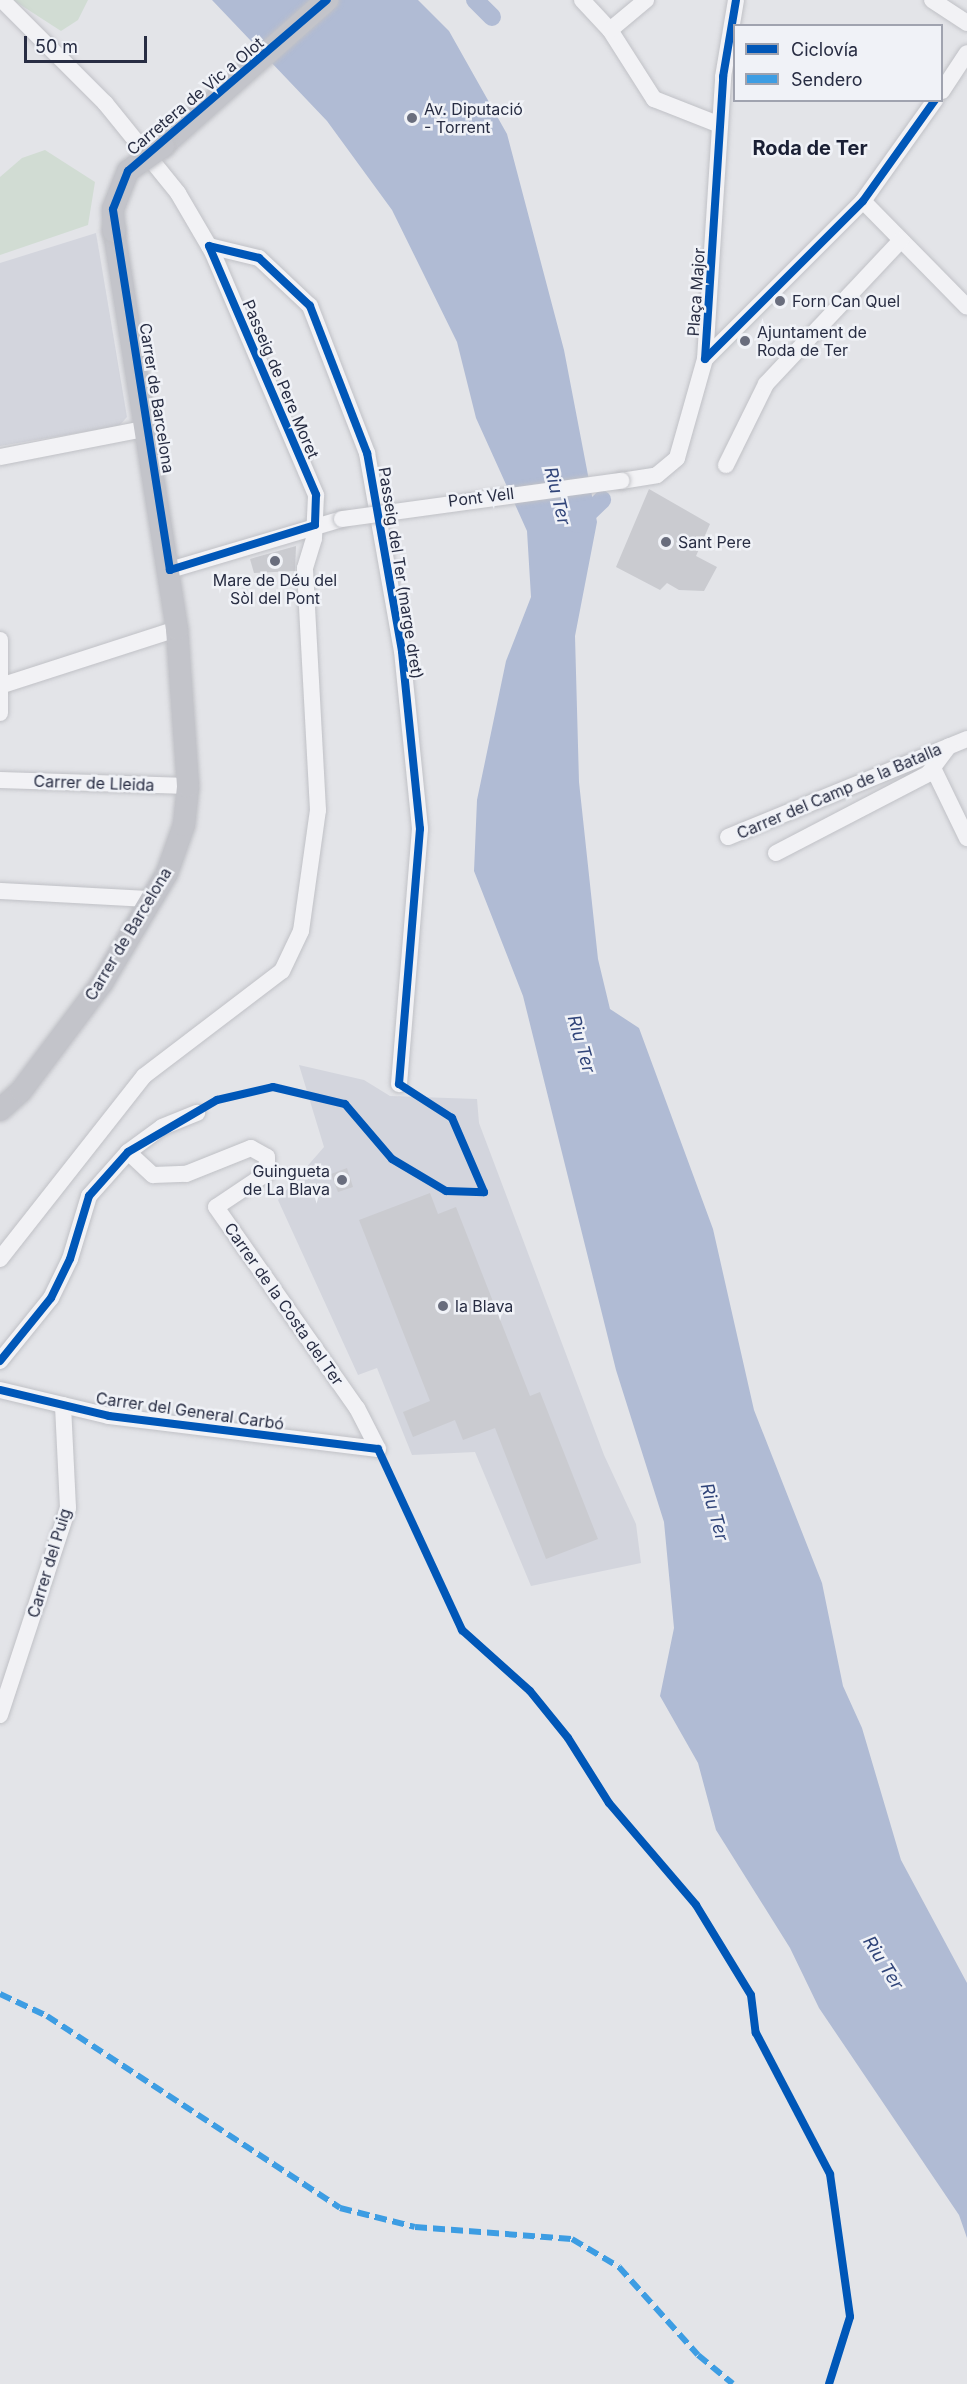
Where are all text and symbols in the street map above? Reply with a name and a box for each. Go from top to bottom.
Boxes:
scale bar [27,24,150,62]
legend [733,24,943,102]
street label: Carretera de Vic a Olot [123,33,267,159]
text: 50 m [35,36,78,57]
text: Ciclovía [791,39,858,60]
text: Sendero [791,69,862,90]
place label: Av. Diputació - Torrent [424,99,523,137]
marker: Av. Diputació - Torrent [405,111,419,125]
district label: Roda de Ter [752,136,868,160]
street label: Plaça Major [683,247,709,337]
place label: Forn Can Quel [792,291,900,311]
marker: Forn Can Quel [773,294,787,308]
street label: Passeig de Pere Moret [239,297,323,461]
street label: Carrer de Barcelona [136,322,178,474]
place label: Ajuntament de Roda de Ter [757,322,867,360]
marker: Ajuntament de Roda de Ter [738,334,752,348]
water label: Riu Ter [539,465,575,527]
street label: Passeig del Ter (marge dret) [375,466,427,680]
street label: Pont Vell [447,483,515,511]
place label: Sant Pere [678,532,751,552]
marker: Sant Pere [659,535,673,549]
marker: Mare de Déu del Sòl del Pont [268,554,282,568]
place label: Mare de Déu del Sòl del Pont [213,570,337,608]
street label: Carrer del Camp de la Batalla [734,739,944,843]
street label: Carrer de Lleida [33,771,155,795]
street label: Carrer de Barcelona [81,864,175,1004]
water label: Riu Ter [562,1013,600,1075]
place label: Guingueta de La Blava [243,1161,330,1199]
marker: Guingueta de La Blava [335,1173,349,1187]
street label: Carrer de la Costa del Ter [221,1219,347,1389]
place label: la Blava [455,1296,513,1316]
marker: la Blava [436,1299,450,1313]
street label: Carrer del General Carbó [95,1388,285,1434]
water label: Riu Ter [695,1481,733,1543]
street label: Carrer del Puig [23,1506,75,1620]
water label: Riu Ter [858,1932,908,1994]

